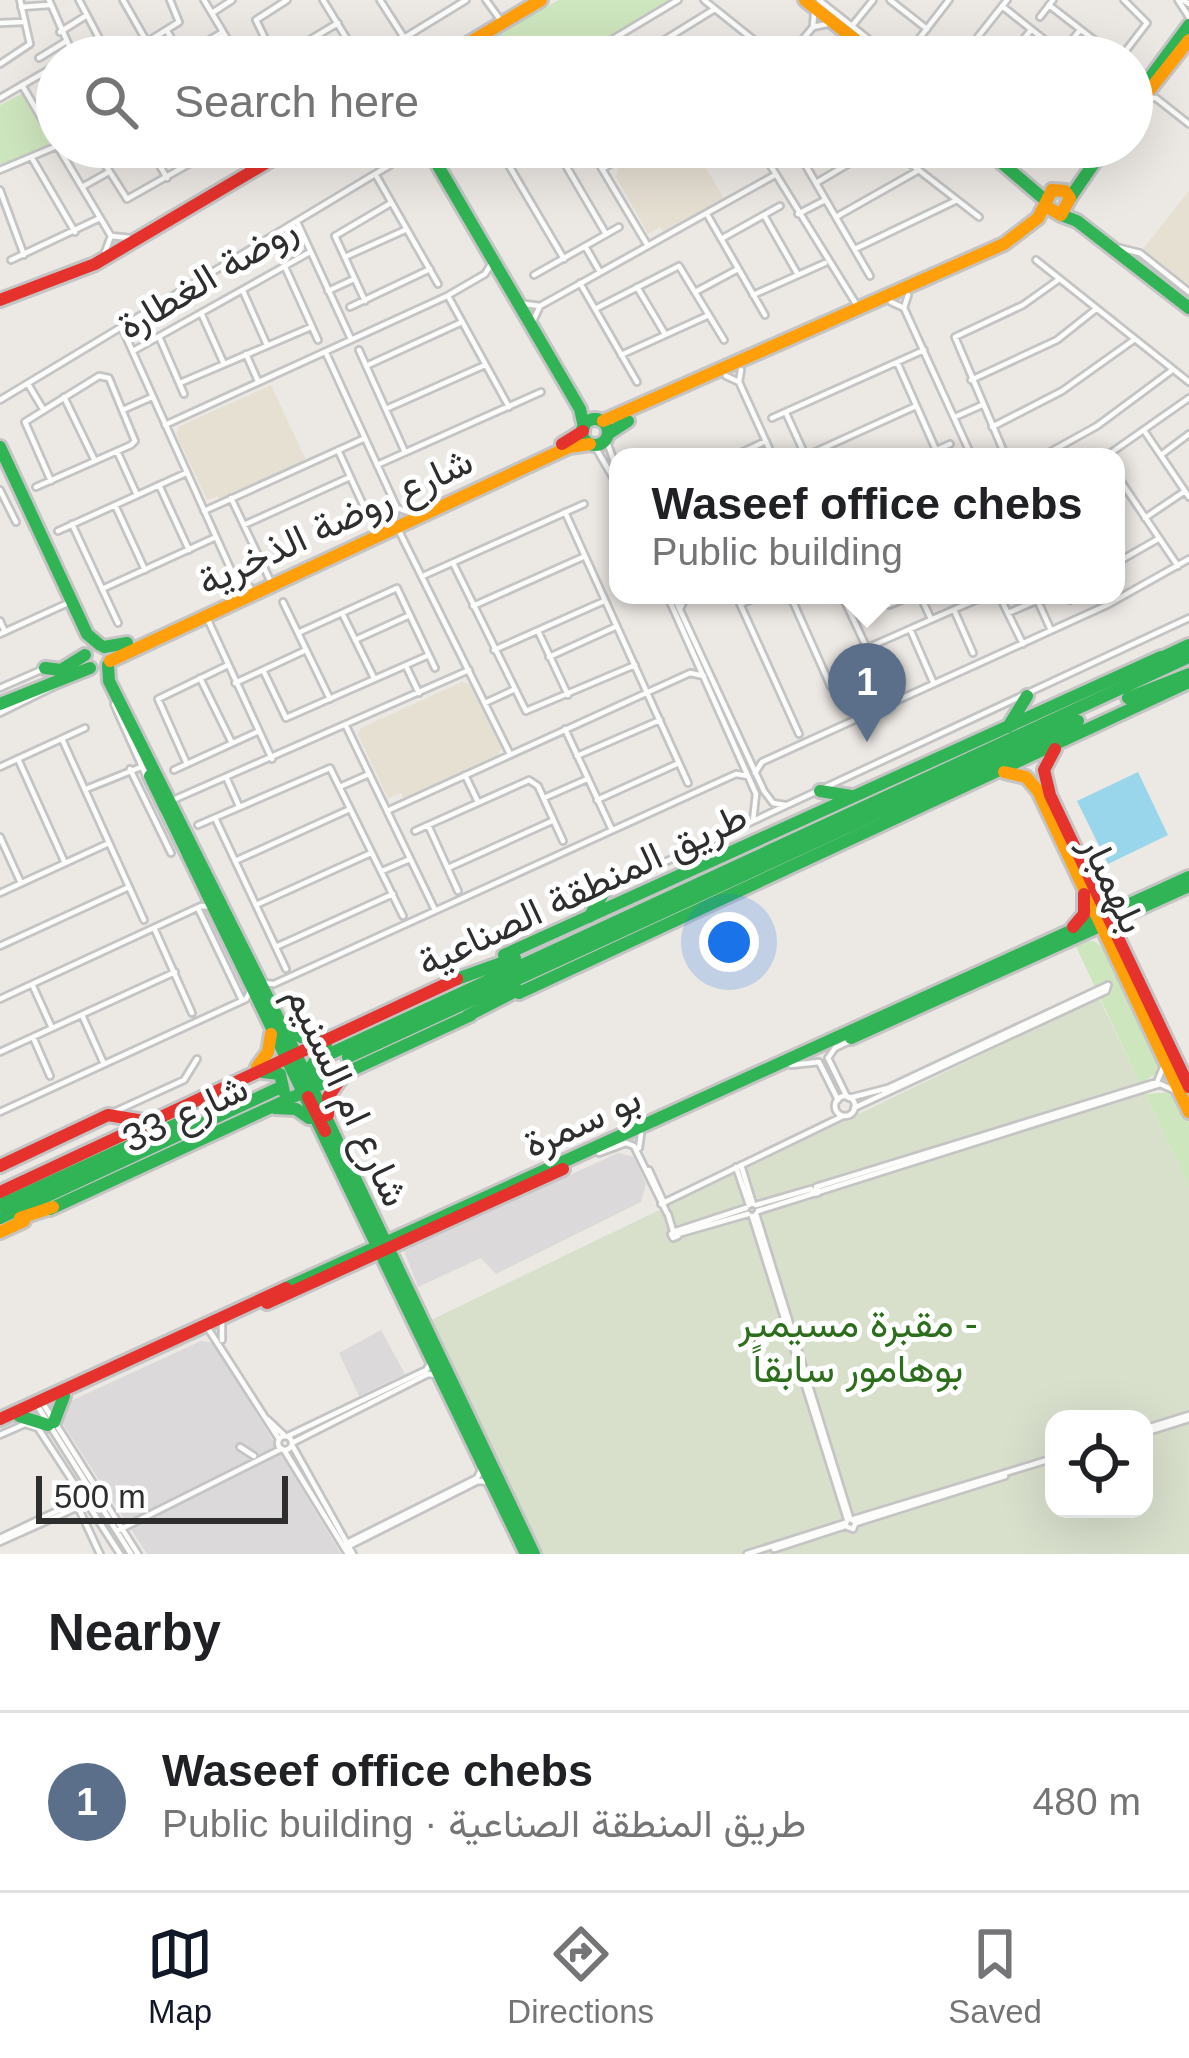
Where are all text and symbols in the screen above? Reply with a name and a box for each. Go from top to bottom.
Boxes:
search box [36,36,1153,168]
icon: search [78,69,144,135]
text: Search here [174,76,419,127]
street label: روضة الغطارة [110,207,306,350]
street label: شارع روضة الذخرية [191,439,481,608]
popup [609,448,1125,604]
text: Waseef office chebs [652,478,1082,529]
text: Public building [652,530,903,573]
pin: 1 [828,643,906,742]
street label: طريق المنطقة الصناعية [411,794,755,987]
street label: بلهمبار [1070,827,1155,941]
your location [699,912,759,972]
street label: شارع ام السنيم [274,979,418,1215]
street label: شارع 33 [116,1065,256,1165]
street label: بو سمرة [517,1076,648,1168]
park label: مقبرة مسيمير - بوهامور سابقاً [737,1302,978,1393]
map controls [1045,1410,1153,1518]
button: locate [1045,1410,1153,1518]
scale bar [36,1470,288,1523]
text: 500 m [54,1478,146,1515]
text: Nearby [48,1604,221,1661]
text: Waseef office chebs [162,1745,593,1796]
text: 1 [76,1780,98,1823]
text: 480 m [1033,1780,1141,1823]
text: Public building · طريق المنطقة الصناعية [162,1802,806,1845]
tab: Map [147,1921,213,2031]
tab: Directions [507,1921,654,2031]
tab: Saved [948,1921,1042,2031]

